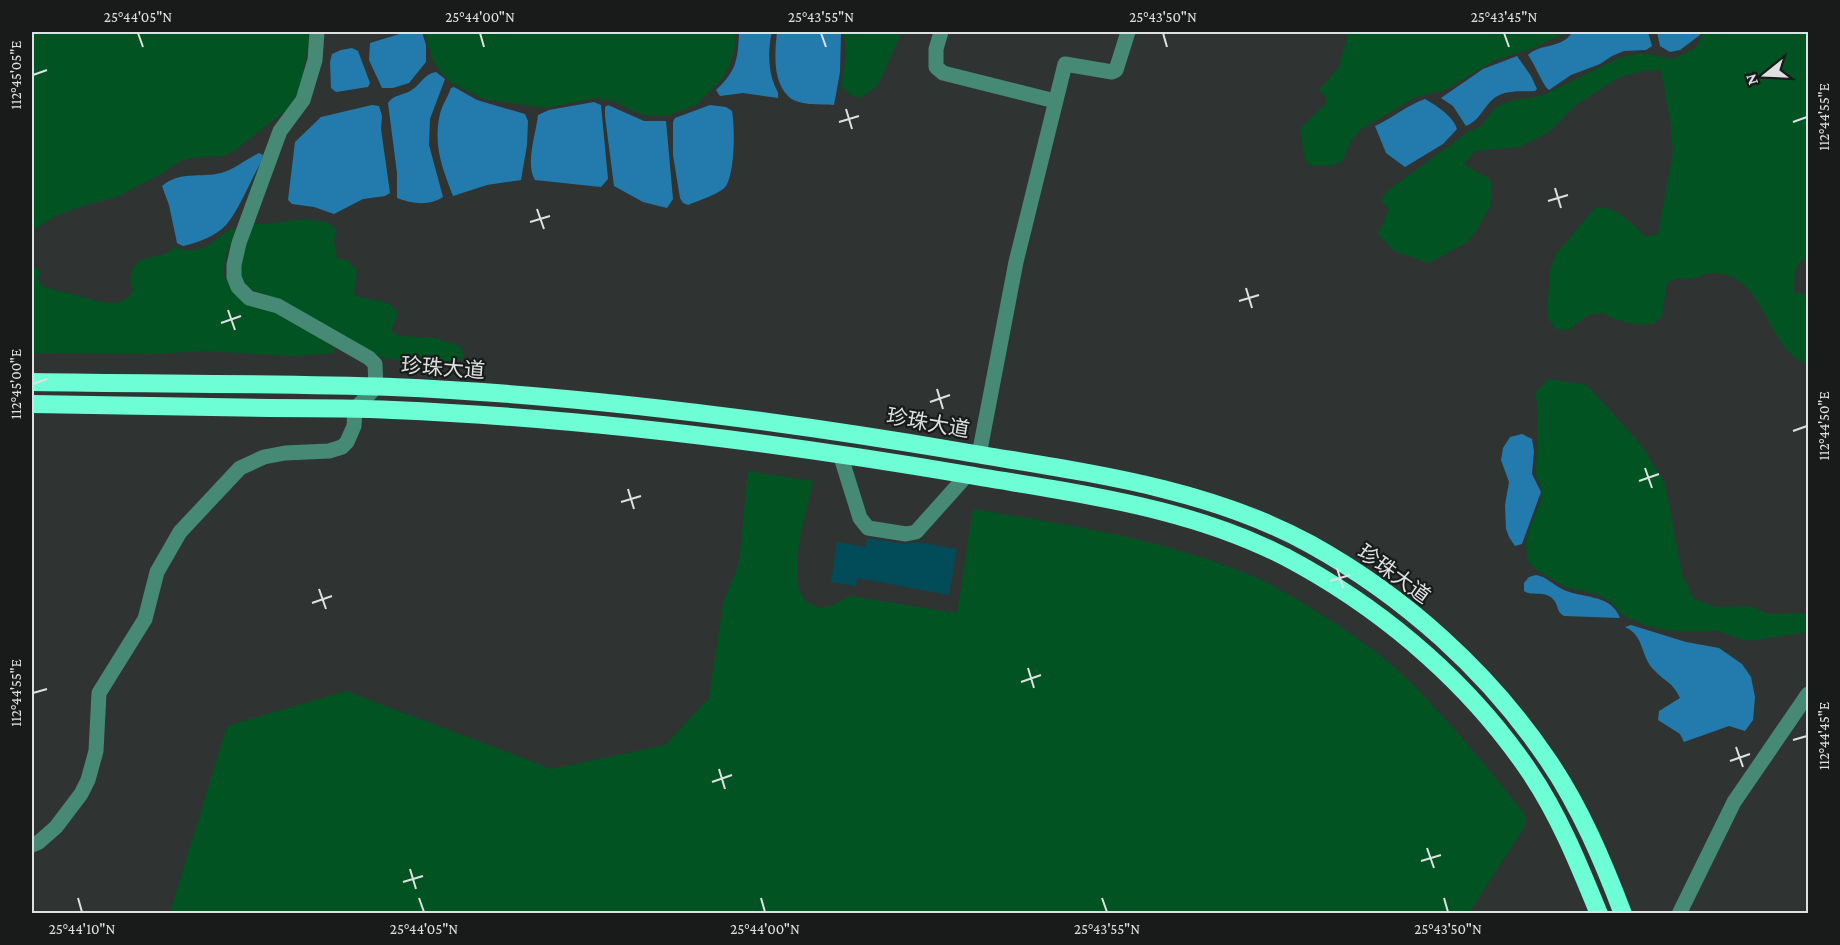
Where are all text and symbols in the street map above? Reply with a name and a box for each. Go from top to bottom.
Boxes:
text: 25°44'05"N [104,9,172,25]
text: 25°44'00"N [445,9,515,25]
text: 25°43'55"N [788,9,854,25]
text: 25°43'50"N [1129,9,1197,25]
text: 25°43'45"N [1471,9,1537,25]
text: 112°45'05"E [8,40,24,110]
north arrow [1735,45,1795,105]
text: N [1741,72,1761,87]
text: 112°44'55"E [1816,83,1832,151]
text: 112°45'00"E [8,349,24,419]
street label: 珍珠大道 [400,353,486,383]
text: 112°44'50"E [1816,391,1832,461]
street label: 珍珠大道 [885,404,971,442]
street label: 珍珠大道 [1353,540,1435,608]
text: 112°44'55"E [8,659,24,727]
text: 112°44'45"E [1816,702,1832,770]
text: 25°44'10"N [49,921,115,937]
text: 25°44'05"N [390,921,458,937]
text: 25°44'00"N [730,921,800,937]
text: 25°43'55"N [1074,921,1140,937]
text: 25°43'50"N [1414,921,1482,937]

